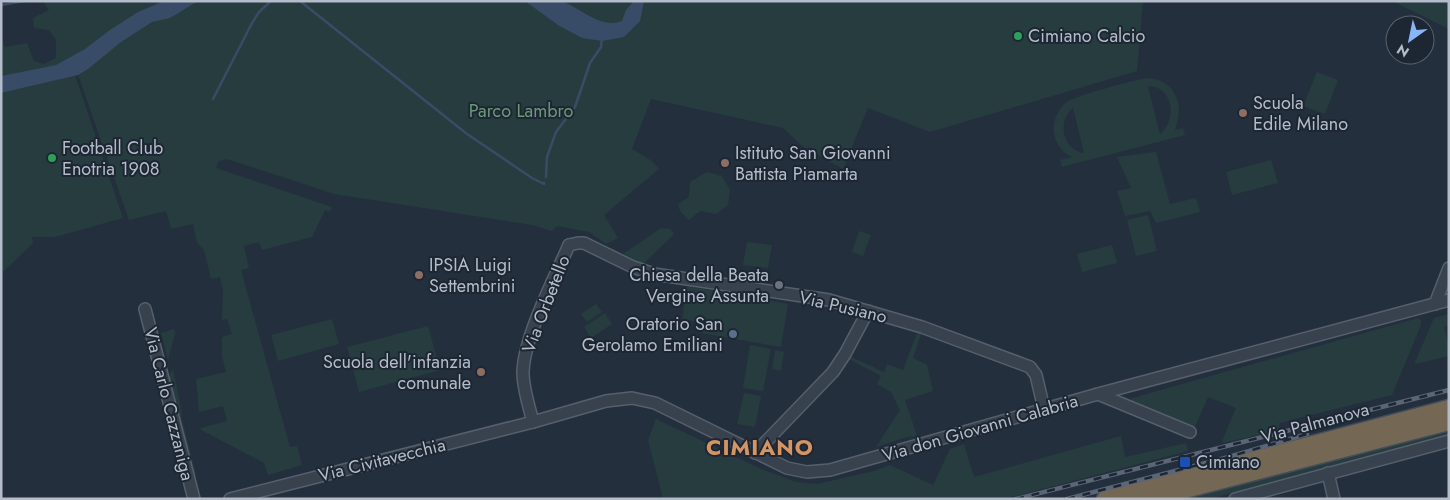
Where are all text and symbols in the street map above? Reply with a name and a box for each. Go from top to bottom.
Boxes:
north arrow [1385,15,1435,65]
place label: Cimiano Calcio [1028,23,1145,49]
marker: Cimiano Calcio [1012,30,1024,42]
text: N [1393,39,1413,62]
place label: Scuola Edile Milano [1253,90,1348,137]
park label: Parco Lambro [469,98,573,124]
marker: Scuola Edile Milano [1237,107,1249,119]
place label: Football Club Enotria 1908 [62,135,163,182]
place label: Istituto San Giovanni Battista Piamarta [735,140,891,187]
marker: Football Club Enotria 1908 [46,152,58,164]
marker: Istituto San Giovanni Battista Piamarta [719,157,731,169]
street label: Via Orbetello [516,251,577,356]
place label: IPSIA Luigi Settembrini [429,252,515,299]
place label: Chiesa della Beata Vergine Assunta [629,262,769,309]
marker: IPSIA Luigi Settembrini [413,269,425,281]
marker: Chiesa della Beata Vergine Assunta [773,279,785,291]
street label: Via Pusiano [796,284,890,330]
place label: Oratorio San Gerolamo Emiliani [582,311,723,358]
street label: Via Carlo Cazzaniga [137,325,201,483]
marker: Oratorio San Gerolamo Emiliani [727,328,739,340]
place label: Scuola dell'infanzia comunale [323,349,471,396]
marker: Scuola dell'infanzia comunale [475,366,487,378]
street label: Via don Giovanni Calabria [879,388,1081,468]
street label: Via Palmanova [1258,396,1372,450]
district label: CIMIANO [706,431,814,463]
street label: Via Civitavecchia [316,432,448,488]
place label: Cimiano [1196,449,1260,475]
marker: Cimiano [1178,455,1192,469]

